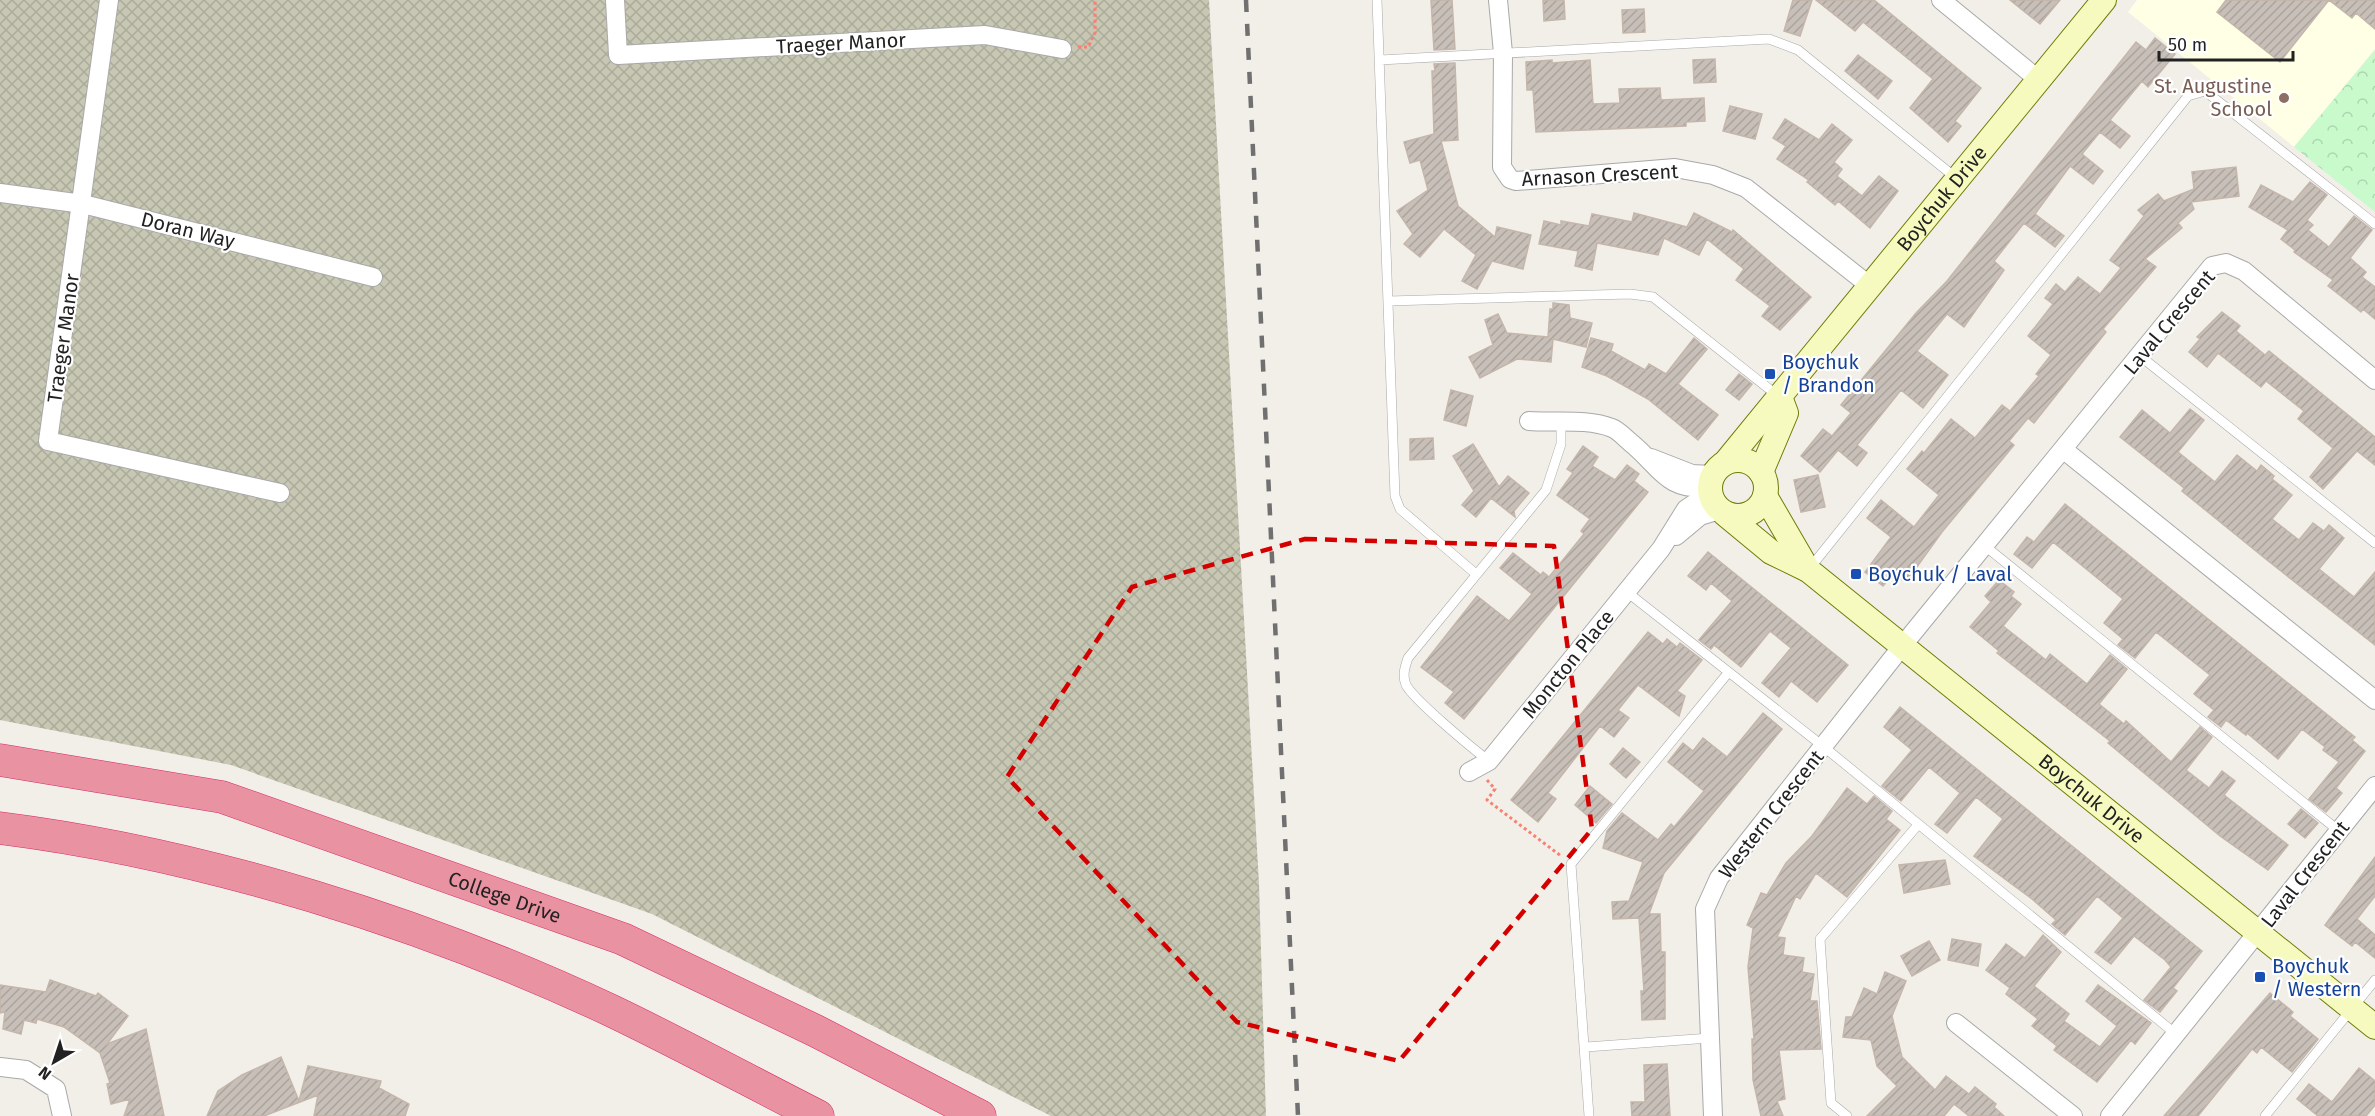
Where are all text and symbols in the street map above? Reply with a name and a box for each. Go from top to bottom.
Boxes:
scale bar [2159,24,2292,62]
street label: Traeger Manor [775,28,907,58]
text: 50 m [2168,34,2207,56]
place label: St. Augustine School [2154,74,2272,121]
marker: St. Augustine School [2277,91,2291,105]
street label: Boychuk Drive [1891,141,1992,256]
street label: Arnason Crescent [1521,159,1680,191]
street label: Doran Way [139,207,238,253]
street label: Laval Crescent [2118,264,2220,379]
street label: Traeger Manor [42,272,84,404]
place label: Boychuk / Brandon [1782,350,1875,397]
marker: Boychuk / Brandon [1763,367,1777,381]
place label: Boychuk / Laval [1868,562,2012,586]
marker: Boychuk / Laval [1849,567,1863,581]
street label: Moncton Place [1517,605,1619,723]
street label: Western Crescent [1713,744,1829,883]
street label: Boychuk Drive [2034,749,2149,848]
street label: Laval Crescent [2256,815,2355,932]
street label: College Drive [445,866,564,928]
place label: Boychuk / Western [2272,954,2362,1001]
marker: Boychuk / Western [2253,970,2267,984]
north arrow [24,1032,84,1092]
text: N [35,1063,55,1084]

